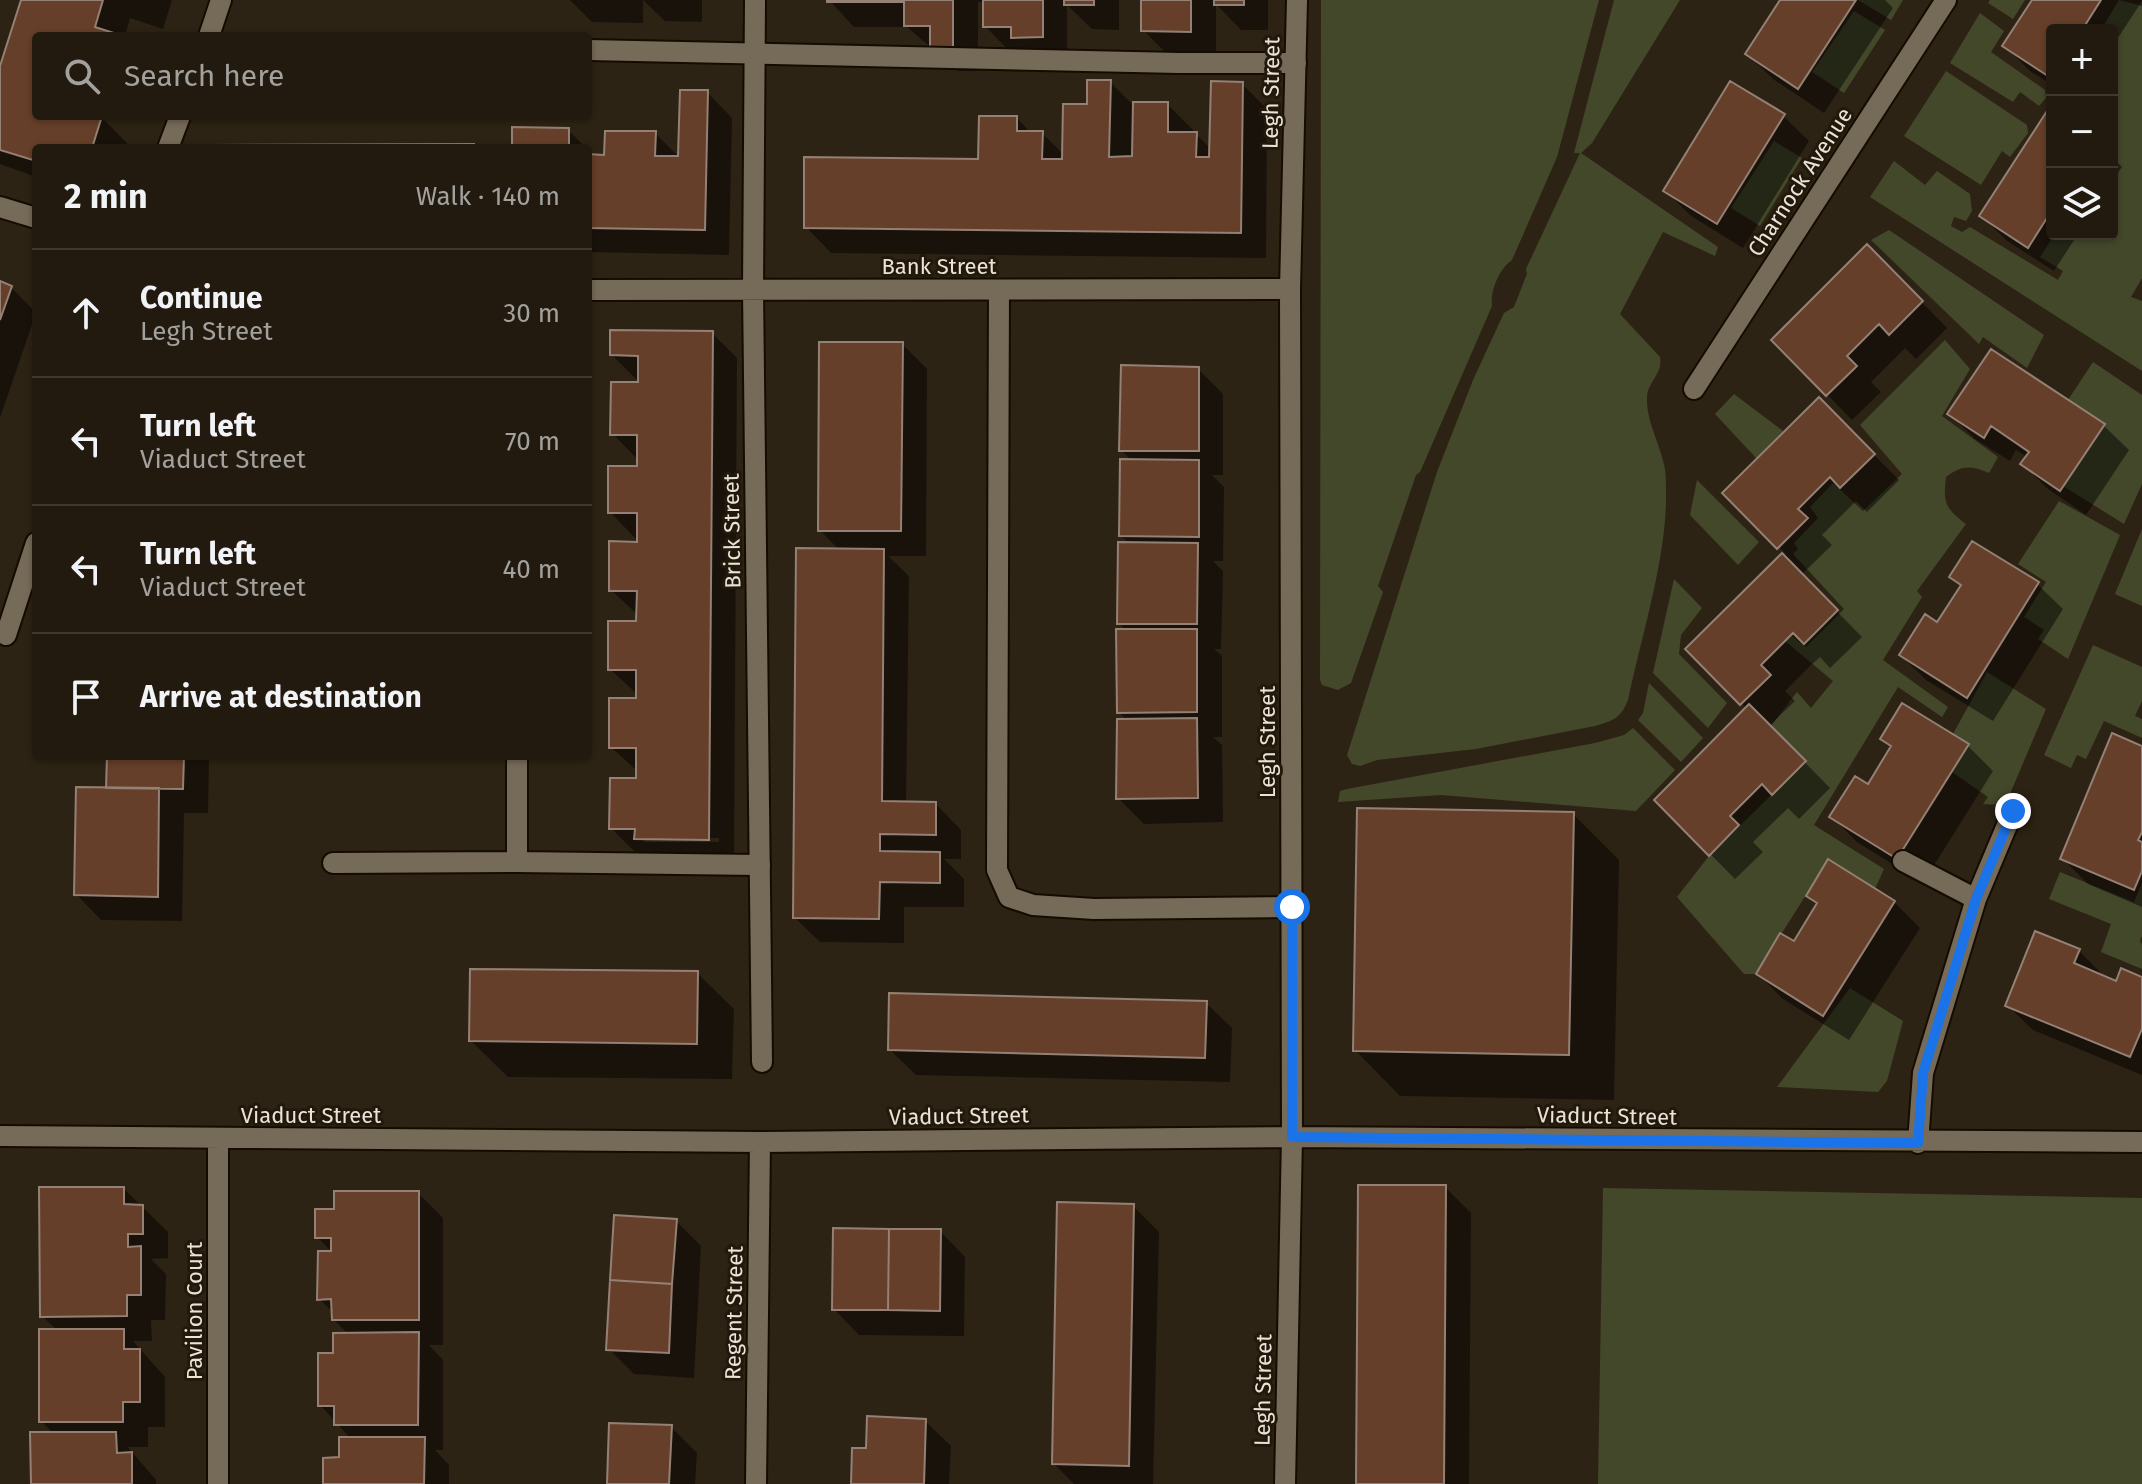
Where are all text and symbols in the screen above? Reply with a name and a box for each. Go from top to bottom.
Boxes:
map controls [2046,24,2118,240]
button: + [2046,24,2118,96]
search box [32,32,592,120]
street label: Legh Street [1257,37,1285,149]
icon: search [60,54,104,98]
text: Search here [124,58,284,94]
button: − [2046,96,2118,168]
street label: Charnock Avenue [1742,103,1858,261]
button: layers [2046,168,2118,240]
text: 2 min [64,176,148,217]
text: Walk · 140 m [416,181,560,212]
street label: Bank Street [881,253,997,280]
text: Continue [140,280,263,316]
icon: ahead [64,291,108,335]
text: 30 m [503,298,560,329]
text: Legh Street [140,316,273,347]
text: Turn left [140,408,256,444]
icon: left [64,419,108,463]
text: 70 m [505,426,560,457]
text: Viaduct Street [140,444,306,475]
street label: Brick Street [717,473,747,589]
text: Turn left [140,536,256,572]
icon: left [64,547,108,591]
text: 40 m [502,554,560,585]
text: Viaduct Street [140,572,306,603]
icon: arrive [64,675,108,719]
text: Arrive at destination [140,679,422,715]
street label: Legh Street [1254,686,1281,798]
route end [1995,793,2031,829]
route start [1274,889,1310,925]
street label: Viaduct Street [889,1101,1029,1131]
street label: Viaduct Street [1537,1101,1677,1131]
street label: Viaduct Street [241,1102,381,1129]
street label: Pavilion Court [181,1242,208,1380]
street label: Regent Street [719,1246,749,1380]
street label: Legh Street [1249,1334,1277,1446]

